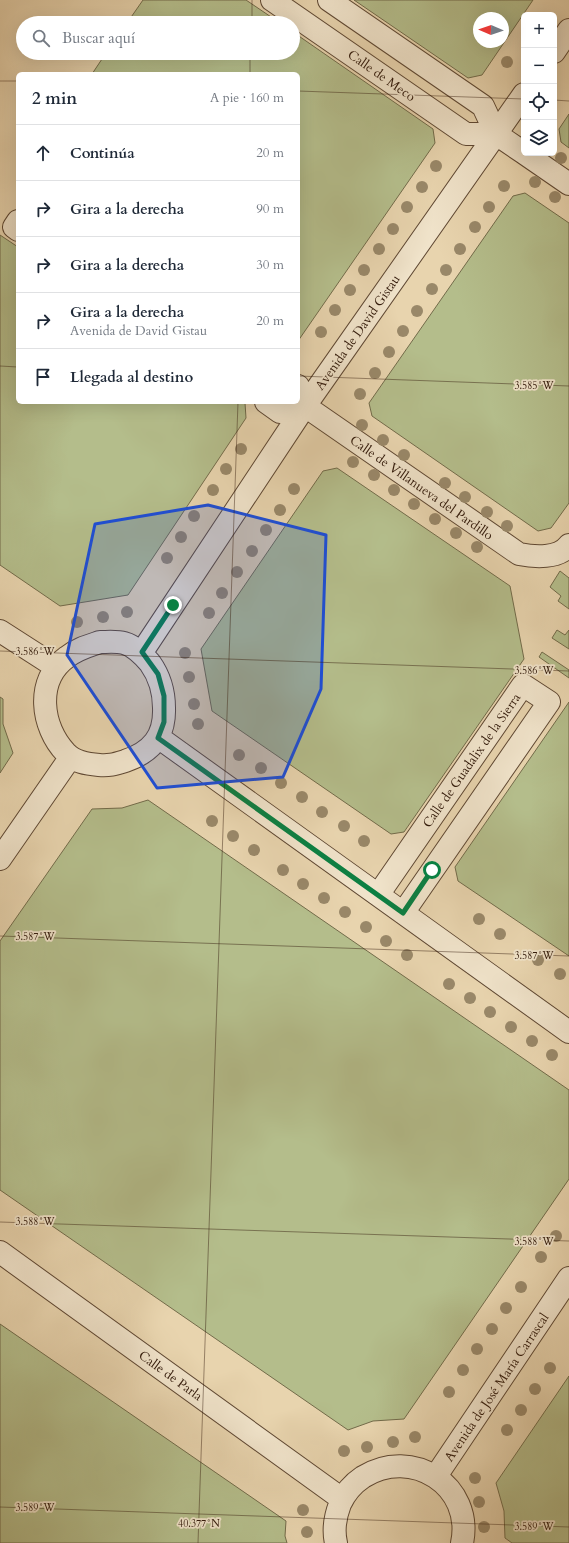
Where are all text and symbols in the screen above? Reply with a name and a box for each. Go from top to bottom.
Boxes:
north arrow [473,12,509,48]
map controls [521,12,557,156]
button: + [521,12,557,48]
search box [16,16,300,60]
icon: search [30,27,52,49]
text: Buscar aquí [62,28,135,48]
street label: Calle de Meco [344,46,419,106]
button: − [521,48,557,84]
button: locate [521,84,557,120]
text: 2 min [32,87,77,110]
text: A pie · 160 m [210,89,284,107]
button: layers [521,120,557,156]
icon: ahead [32,142,54,164]
text: Continúa [70,143,135,163]
text: 20 m [256,144,284,162]
icon: right [32,198,54,220]
text: Gira a la derecha [70,199,184,219]
text: 90 m [256,200,284,218]
icon: right [32,254,54,276]
text: Gira a la derecha [70,255,184,275]
text: 30 m [256,256,284,274]
street label: Avenida de David Gistau [311,271,405,394]
text: Gira a la derecha [70,302,184,322]
icon: right [32,310,54,332]
text: 20 m [256,312,284,330]
text: Avenida de David Gistau [70,322,207,340]
icon: arrive [32,366,54,388]
text: Llegada al destino [70,367,193,387]
text: 3.585°W [514,379,555,393]
street label: Calle de Villanueva del Pardillo [346,431,497,544]
route end [164,596,182,614]
text: 3.586°W [15,645,56,659]
text: 3.586°W [514,664,555,678]
street label: Calle de Guadalix de la Sierra [418,689,525,831]
route start [423,861,441,879]
text: 3.587°W [15,930,56,944]
text: 3.587°W [514,949,555,963]
text: 3.588°W [15,1215,56,1229]
text: 3.588°W [514,1235,555,1249]
street label: Avenida de José María Carrascal [440,1309,554,1465]
street label: Calle de Parla [135,1347,206,1405]
text: 3.589°W [15,1501,56,1515]
text: 40.377°N [178,1517,220,1531]
text: 3.589°W [514,1520,555,1534]

